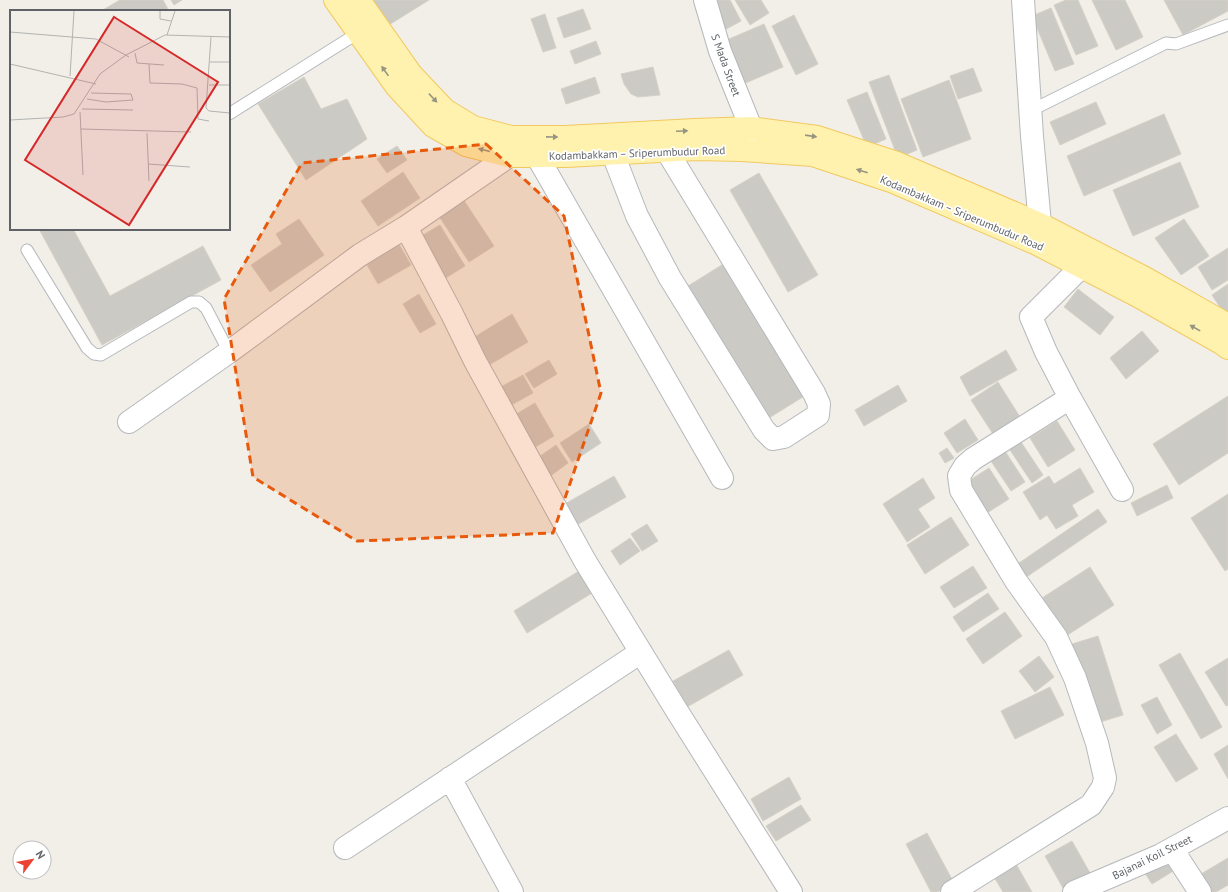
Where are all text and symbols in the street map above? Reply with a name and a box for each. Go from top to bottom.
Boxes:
inset map [10,10,230,230]
street label: S Mada Street [708,32,744,98]
one-way arrow [381,65,389,76]
one-way arrow [428,93,437,102]
one-way arrow [675,127,688,134]
one-way arrow [805,133,817,139]
one-way arrow [546,134,559,140]
street label: Kodambakkam – Sriperumbudur Road [549,143,725,163]
one-way arrow [478,146,490,152]
one-way arrow [856,168,868,174]
street label: Kodambakkam – Sriperumbudur Road [878,172,1046,254]
one-way arrow [1189,325,1200,332]
street label: Bajanai Koil Street [1110,832,1194,882]
north arrow [12,840,52,880]
text: N [33,848,48,861]

